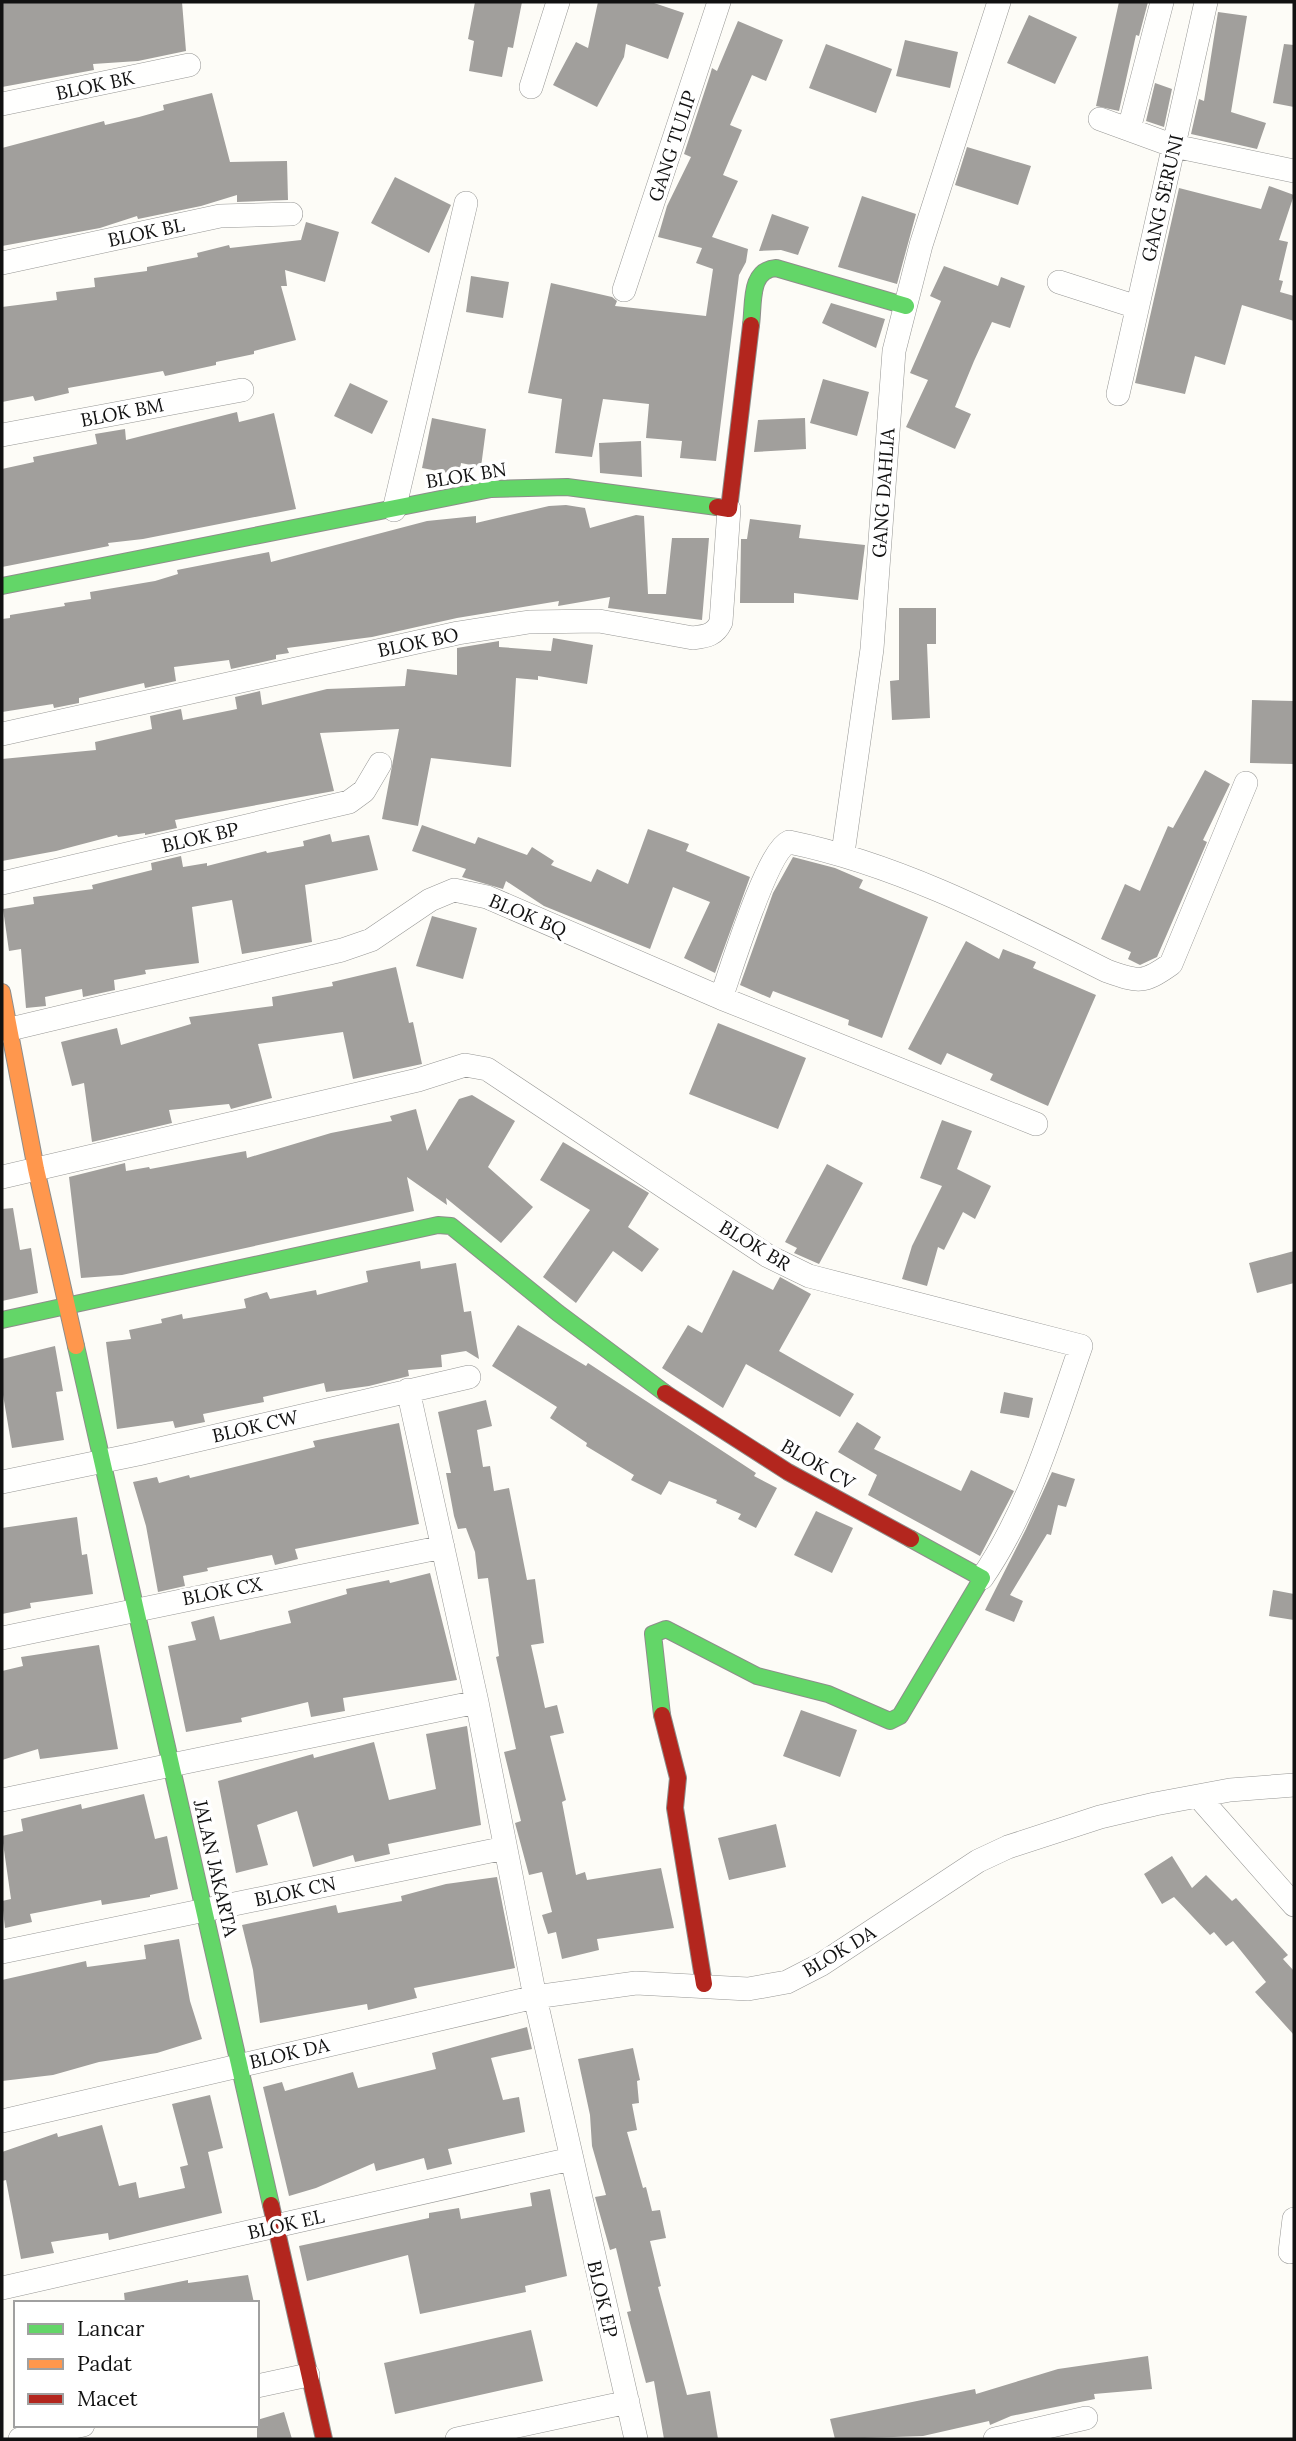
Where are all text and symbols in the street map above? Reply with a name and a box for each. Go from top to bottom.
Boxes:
street label: BLOK BK [53,65,137,105]
street label: GANG TULIP [643,87,701,205]
street label: GANG SERUNI [1136,132,1188,264]
street label: BLOK BL [105,212,187,252]
street label: BLOK BM [78,392,166,432]
street label: GANG DAHLIA [866,426,900,559]
street label: BLOK BN [424,457,508,493]
street label: BLOK BO [375,622,461,662]
street label: BLOK BP [159,816,241,858]
street label: BLOK BQ [486,888,570,942]
street label: BLOK BR [715,1214,795,1276]
street label: BLOK CW [210,1404,301,1448]
street label: BLOK CV [777,1433,860,1495]
street label: BLOK CX [180,1571,265,1610]
street label: JALAN JAKARTA [188,1796,244,1940]
street label: BLOK CN [252,1871,338,1911]
street label: BLOK DA [798,1919,881,1982]
street label: BLOK DA [247,2032,332,2074]
street label: BLOK EL [245,2204,327,2244]
street label: BLOK EP [582,2258,624,2340]
legend [14,2301,259,2427]
text: Lancar [77,2315,144,2342]
text: Padat [77,2350,133,2377]
text: Macet [77,2385,138,2412]

